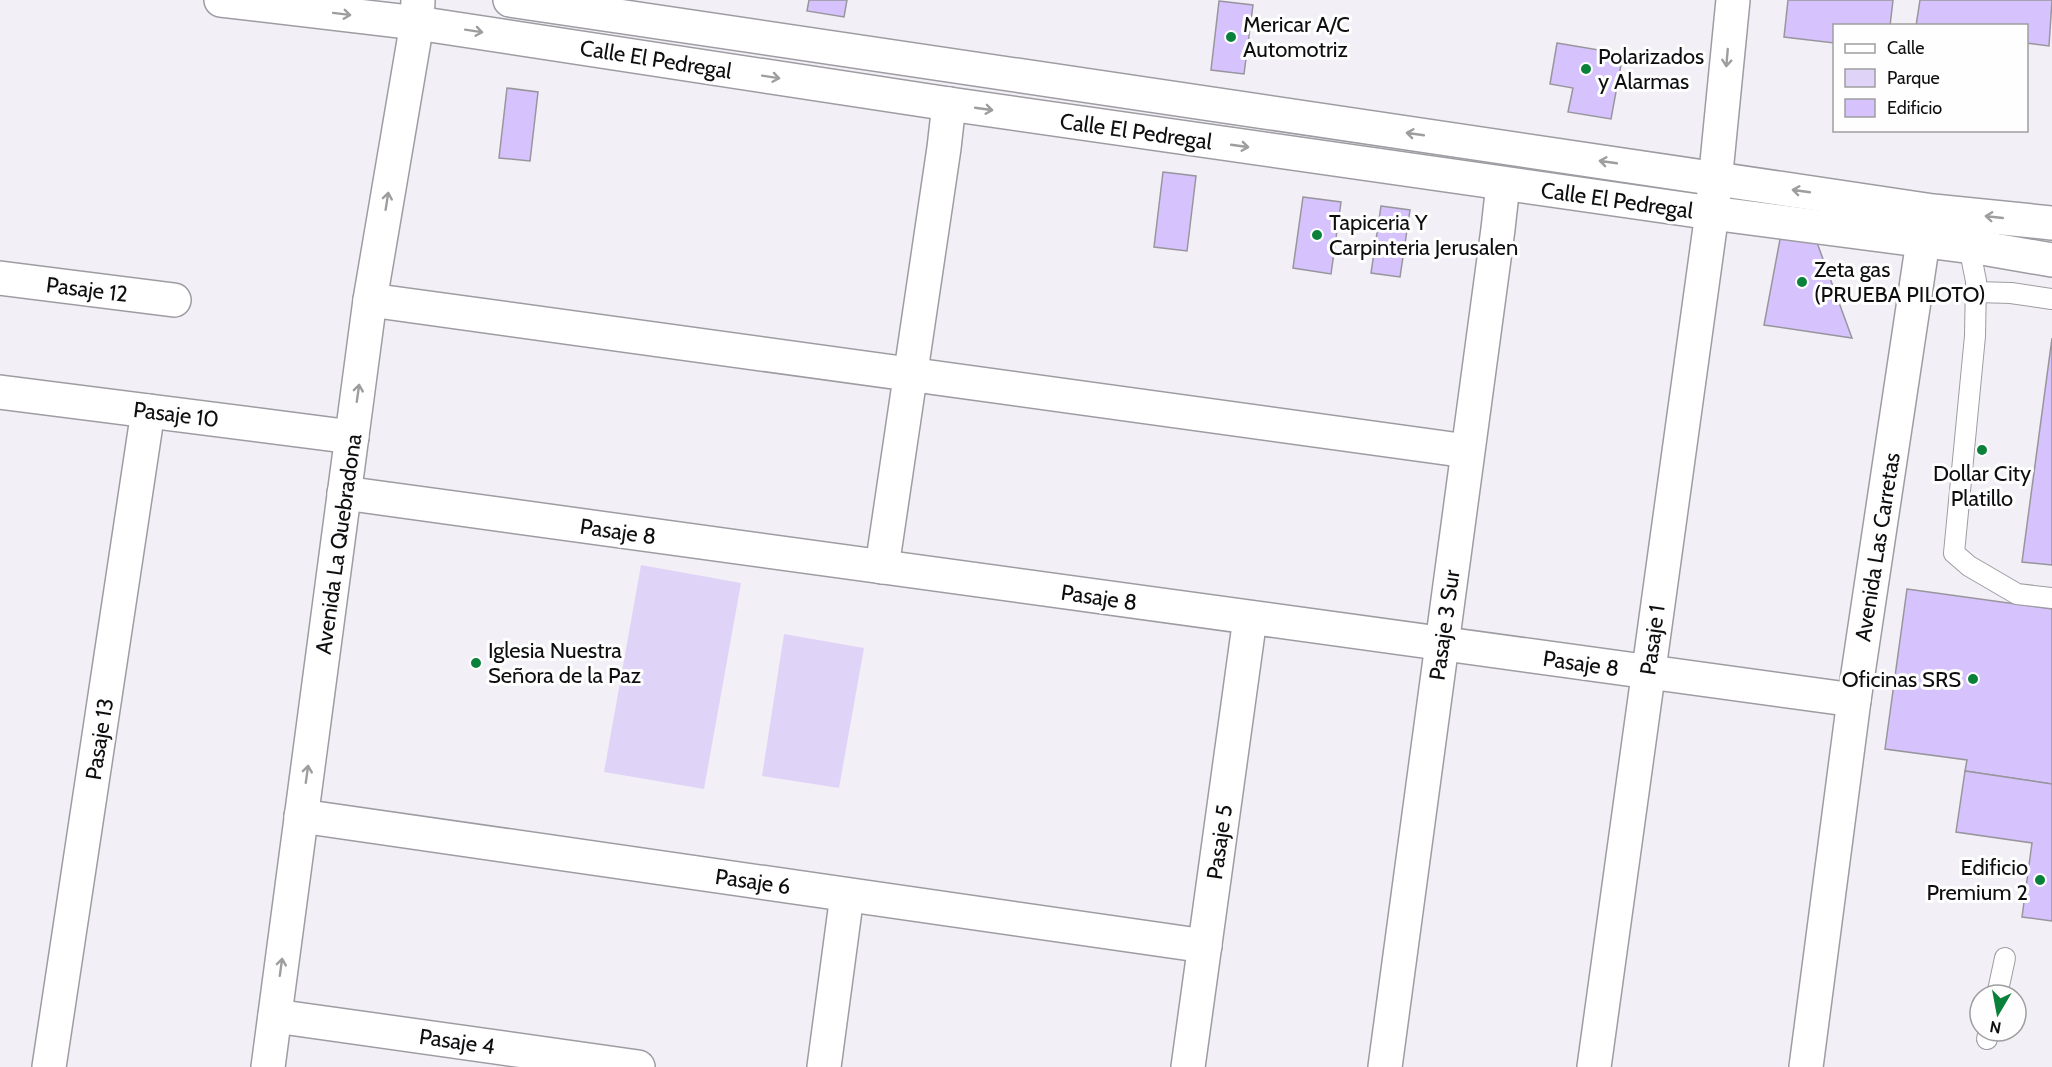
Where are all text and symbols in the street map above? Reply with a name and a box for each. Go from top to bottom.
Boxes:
one-way arrow [331,9,351,20]
place label: Mericar A/C Automotriz [1243,11,1350,63]
legend [1833,24,2028,132]
one-way arrow [464,26,484,37]
marker: Mericar A/C Automotriz [1224,30,1238,44]
street label: Calle El Pedregal [578,34,735,85]
text: Calle [1887,37,1924,59]
place label: Polarizados y Alarmas [1598,43,1704,95]
one-way arrow [1721,48,1732,68]
marker: Polarizados y Alarmas [1579,62,1593,76]
text: Parque [1887,67,1940,89]
one-way arrow [761,71,780,82]
text: Edificio [1887,97,1942,119]
one-way arrow [974,104,994,115]
street label: Calle El Pedregal [1058,107,1215,156]
one-way arrow [1405,128,1425,139]
one-way arrow [1229,140,1249,151]
one-way arrow [1598,157,1618,168]
street label: Calle El Pedregal [1539,176,1696,225]
one-way arrow [1791,186,1811,197]
one-way arrow [382,191,393,211]
place label: Tapiceria Y Carpinteria Jerusalen [1329,209,1518,261]
one-way arrow [1984,211,2004,222]
marker: Tapiceria Y Carpinteria Jerusalen [1310,228,1324,242]
place label: Zeta gas (PRUEBA PILOTO) [1814,256,1986,308]
street label: Pasaje 12 [45,271,129,308]
marker: Zeta gas (PRUEBA PILOTO) [1795,275,1809,289]
one-way arrow [353,384,364,404]
street label: Pasaje 10 [132,396,220,433]
street label: Avenida La Quebradona [310,432,367,656]
marker: Dollar City Platillo [1975,443,1989,457]
street label: Avenida Las Carretas [1849,451,1906,644]
place label: Dollar City Platillo [1933,460,2031,512]
street label: Pasaje 8 [578,513,658,550]
street label: Pasaje 3 Sur [1423,568,1466,682]
street label: Pasaje 8 [1059,579,1139,616]
street label: Pasaje 1 [1634,603,1671,677]
place label: Iglesia Nuestra Señora de la Paz [488,637,641,689]
street label: Pasaje 8 [1541,645,1621,682]
marker: Iglesia Nuestra Señora de la Paz [469,656,483,670]
place label: Oficinas SRS [1842,666,1961,693]
marker: Oficinas SRS [1966,672,1980,686]
street label: Pasaje 13 [80,696,119,782]
one-way arrow [302,765,313,784]
street label: Pasaje 5 [1201,803,1238,881]
place label: Edificio Premium 2 [1926,854,2028,906]
street label: Pasaje 6 [713,863,792,900]
marker: Edificio Premium 2 [2033,873,2047,887]
one-way arrow [276,958,287,978]
north arrow [1968,983,2028,1043]
text: N [1988,1017,2003,1038]
street label: Pasaje 4 [417,1023,497,1060]

